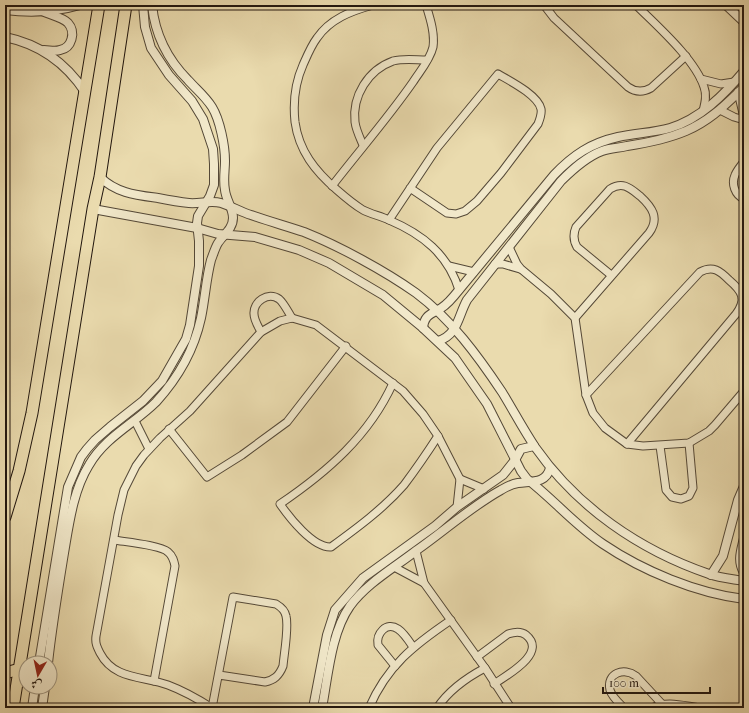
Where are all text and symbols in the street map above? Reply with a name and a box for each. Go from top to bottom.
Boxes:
north arrow [18,655,58,695]
scale bar [603,669,710,695]
text: 100 m [609,676,639,690]
text: ش [30,677,43,692]

